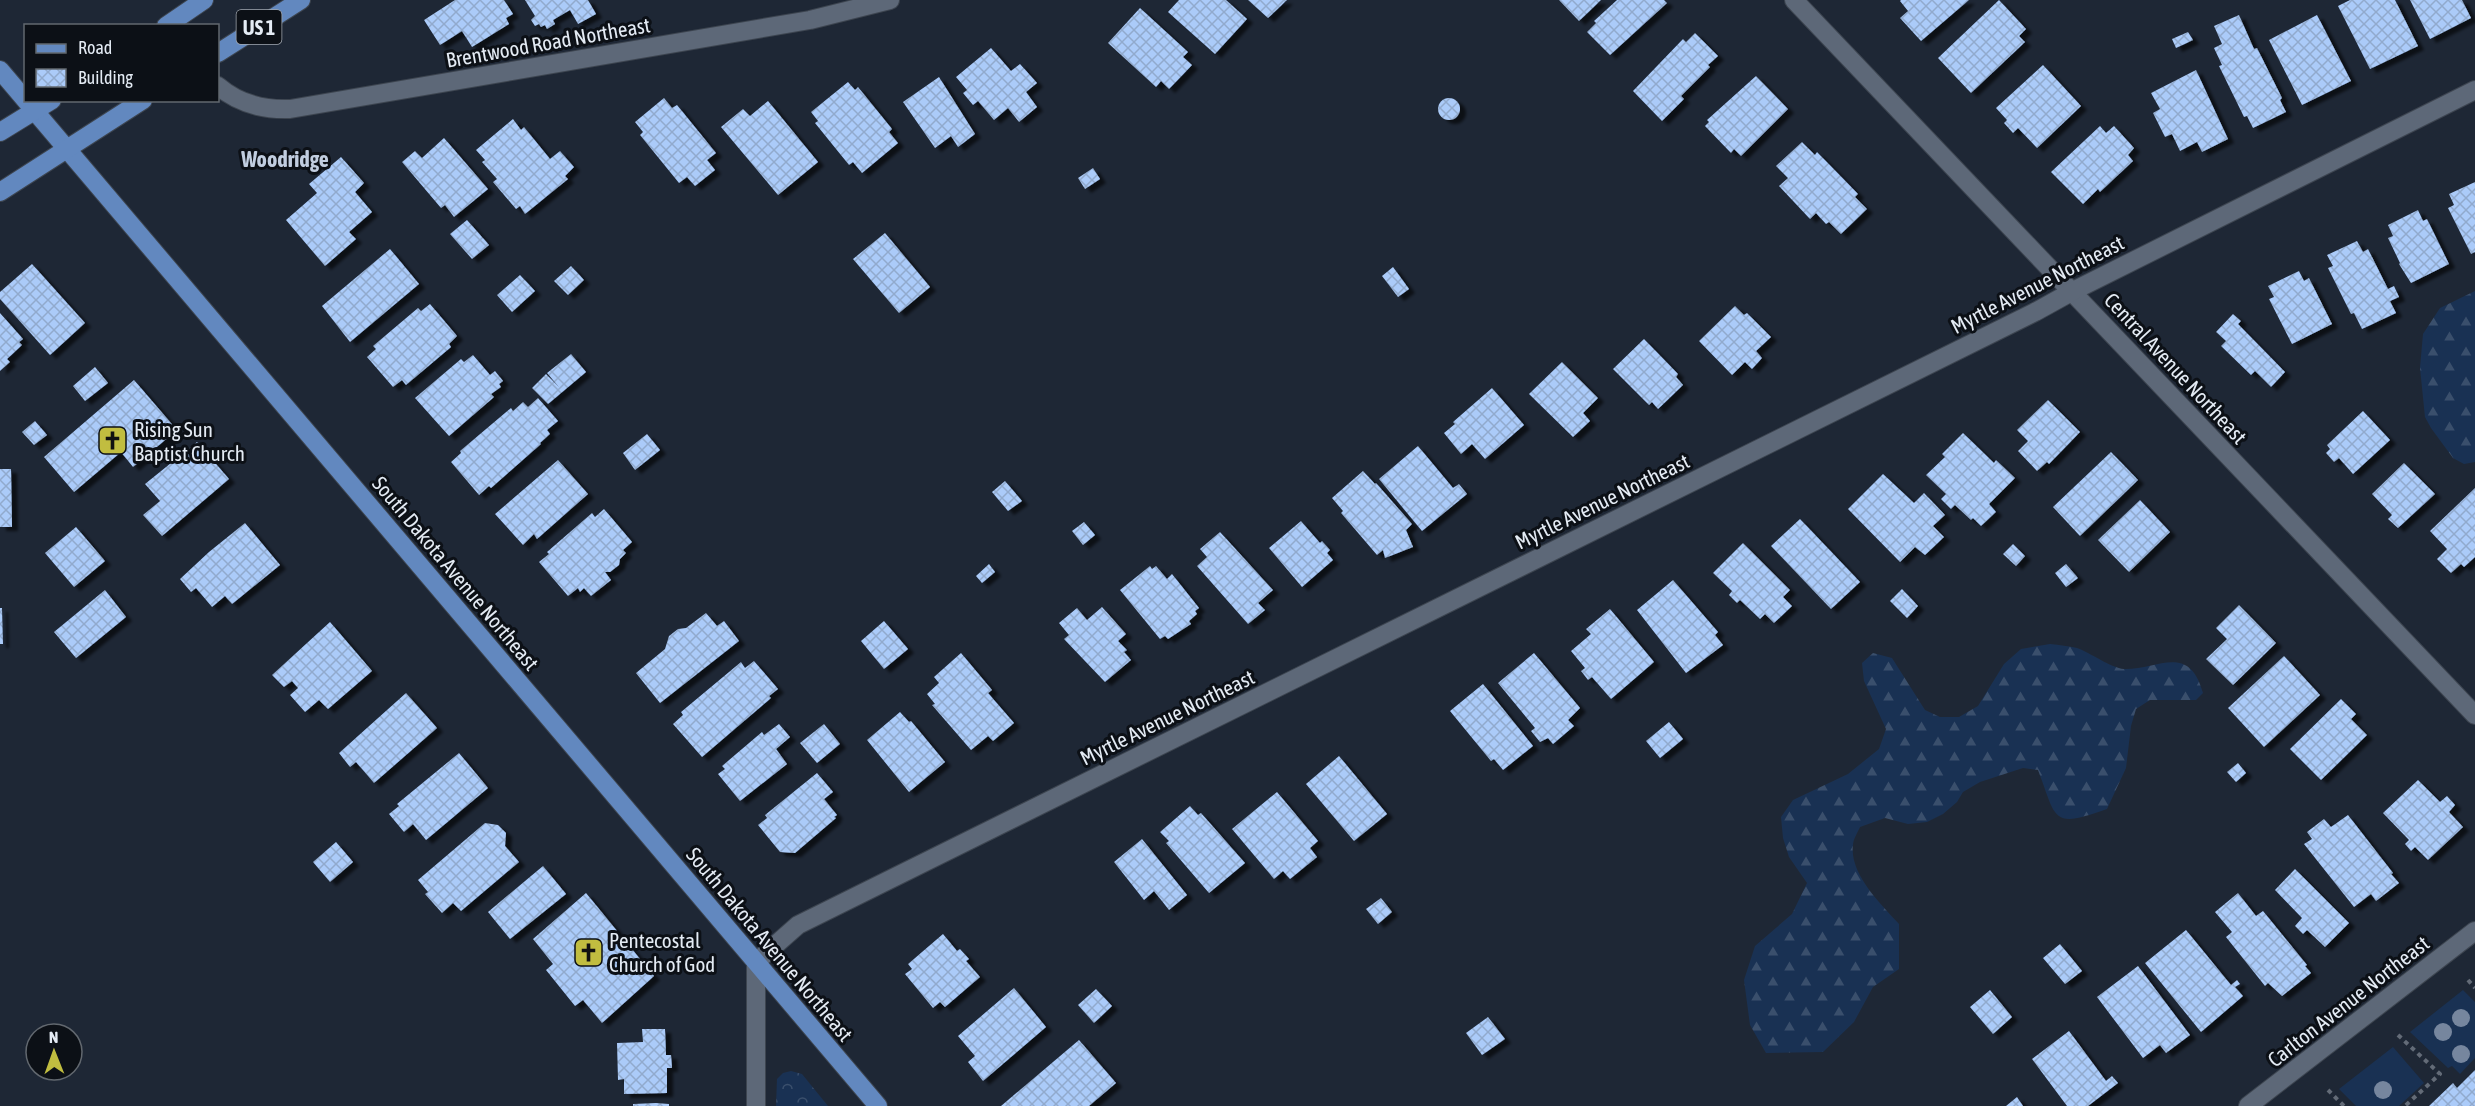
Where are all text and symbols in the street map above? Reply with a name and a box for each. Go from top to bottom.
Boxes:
road number: US 1 [236,10,282,44]
street label: Brentwood Road Northeast [444,12,652,72]
legend [24,24,219,102]
text: Road [78,37,112,58]
text: Building [78,67,133,88]
district label: Woodridge [240,146,329,172]
street label: Myrtle Avenue Northeast [1947,230,2127,338]
street label: Central Avenue Northeast [2100,288,2252,448]
place label: Rising Sun Baptist Church [134,417,245,465]
church icon: Rising Sun Baptist Church [97,425,129,457]
street label: Myrtle Avenue Northeast [1511,448,1693,554]
street label: South Dakota Avenue Northeast [368,471,544,675]
street label: Myrtle Avenue Northeast [1076,664,1258,770]
street label: South Dakota Avenue Northeast [682,842,858,1046]
place label: Pentecostal Church of God [609,928,715,976]
street label: Carlton Avenue Northeast [2263,931,2433,1071]
church icon: Pentecostal Church of God [572,936,604,968]
north arrow [24,1022,84,1082]
text: N [49,1028,59,1046]

